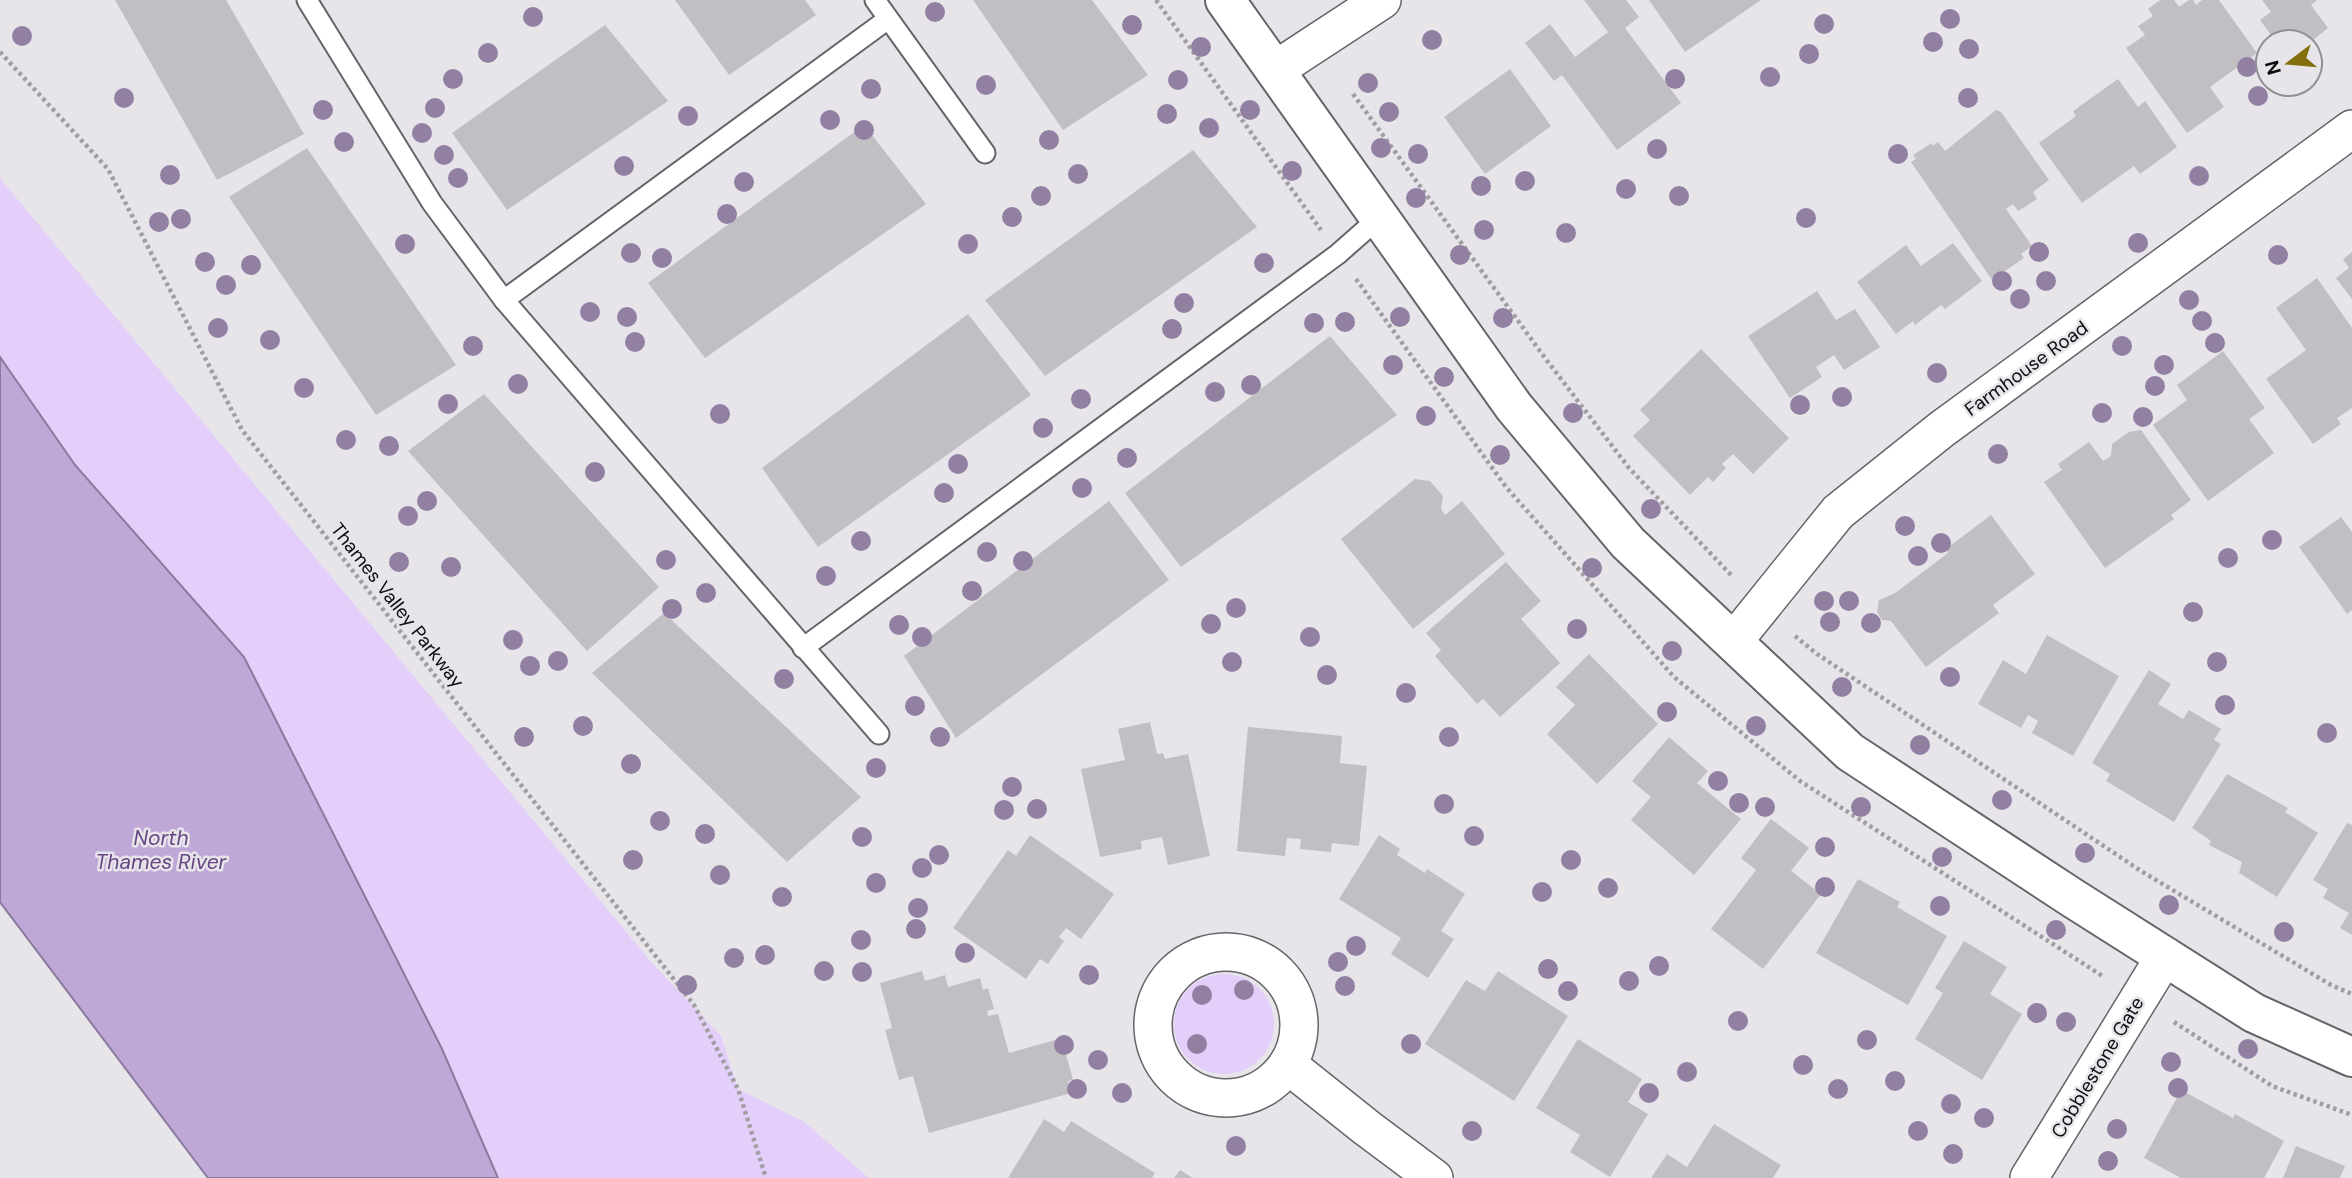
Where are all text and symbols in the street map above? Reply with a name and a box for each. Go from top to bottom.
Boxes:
north arrow [2254,28,2324,98]
text: N [2259,57,2287,78]
street label: Farmhouse Road [1960,315,2093,422]
street label: Thames Valley Parkway [325,518,470,693]
water label: North Thames River [96,824,228,876]
street label: Cobblestone Gate [2045,992,2149,1142]

